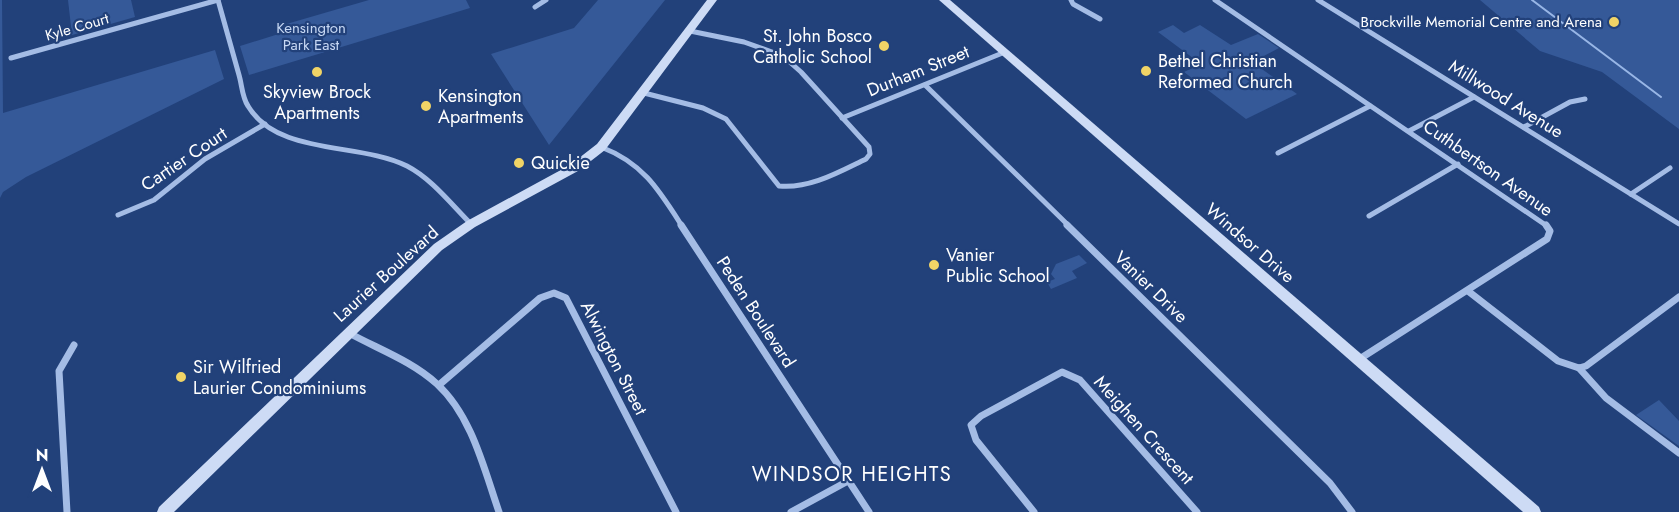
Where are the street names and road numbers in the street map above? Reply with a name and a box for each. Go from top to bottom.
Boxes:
street label: Kyle Court [43,7,112,47]
street label: Durham Street [863,38,974,103]
street label: Millwood Avenue [1444,53,1568,145]
street label: Cuthbertson Avenue [1418,113,1558,223]
street label: Cartier Court [136,120,233,197]
street label: Windsor Drive [1200,197,1300,289]
street label: Laurier Boulevard [328,220,444,328]
street label: Vanier Drive [1108,245,1194,329]
street label: Peden Boulevard [710,251,802,373]
street label: Alwington Street [574,297,654,420]
street label: Meighen Crescent [1088,370,1201,491]

